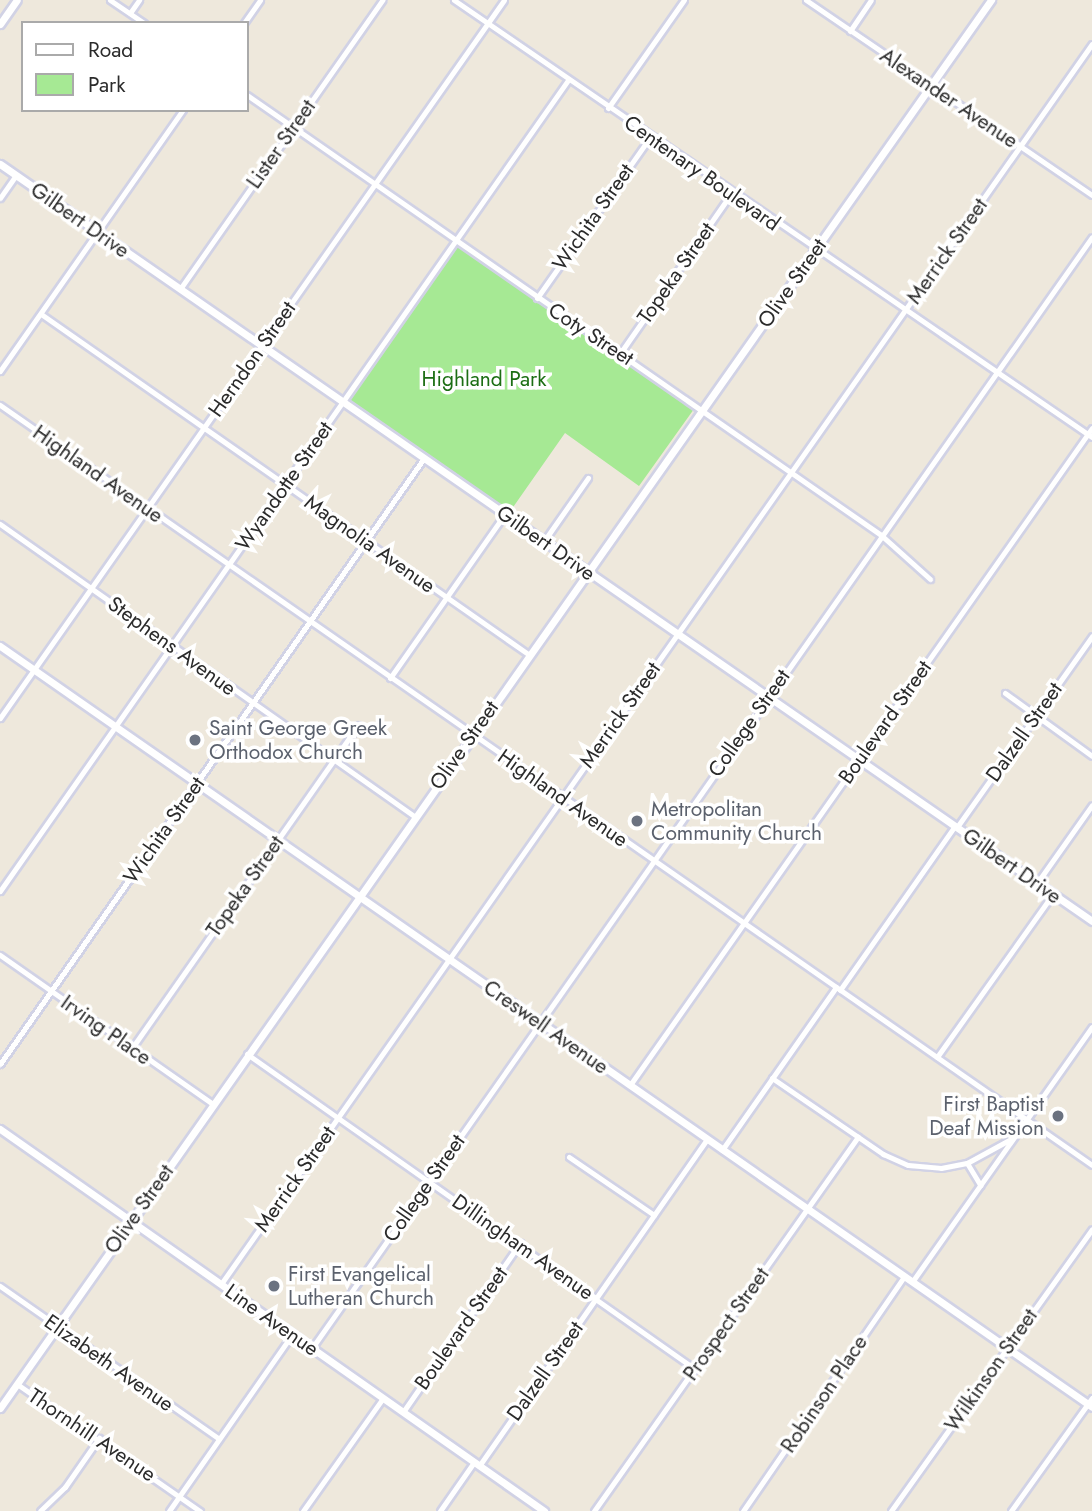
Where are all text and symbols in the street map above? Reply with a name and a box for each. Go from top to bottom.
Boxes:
legend [21,21,248,112]
text: Road [88,35,133,65]
street label: Alexander Avenue [875,43,1023,153]
text: Park [88,70,125,100]
street label: Lister Street [241,95,321,193]
street label: Centenary Boulevard [619,110,785,236]
street label: Wichita Street [547,159,639,275]
street label: Gilbert Drive [26,177,134,263]
street label: Merrick Street [901,193,993,309]
street label: Topeka Street [632,218,720,328]
street label: Olive Street [752,234,832,332]
street label: Herndon Street [203,297,301,421]
street label: Coty Street [544,297,638,371]
park label: Highland Park [421,366,547,392]
street label: Wyandotte Street [230,417,338,555]
street label: Highland Avenue [28,420,168,528]
street label: Magnolia Avenue [300,490,440,598]
street label: Gilbert Drive [492,500,600,586]
street label: Stephens Avenue [103,591,241,701]
street label: Boulevard Street [833,656,937,788]
street label: Merrick Street [574,657,666,773]
street label: College Street [703,664,795,782]
street label: Dalzell Street [981,677,1067,787]
street label: Olive Street [424,696,504,794]
place label: Saint George Greek Orthodox Church [209,715,387,765]
marker: Saint George Greek Orthodox Church [187,732,203,748]
street label: Highland Avenue [493,744,633,852]
street label: Wichita Street [118,772,210,888]
place label: Metropolitan Community Church [651,796,822,846]
marker: Metropolitan Community Church [629,813,645,829]
street label: Gilbert Drive [958,823,1066,909]
street label: Topeka Street [201,831,289,941]
street label: Creswell Avenue [479,975,613,1079]
street label: Irving Place [56,990,156,1070]
place label: First Baptist Deaf Mission [929,1091,1044,1141]
marker: First Baptist Deaf Mission [1050,1108,1066,1124]
street label: Merrick Street [249,1121,341,1237]
street label: College Street [378,1129,470,1247]
street label: Olive Street [99,1160,179,1258]
street label: Dillingham Avenue [447,1189,599,1305]
place label: First Evangelical Lutheran Church [288,1261,434,1311]
street label: Boulevard Street [409,1262,513,1394]
street label: Prospect Street [678,1263,774,1385]
marker: First Evangelical Lutheran Church [266,1278,282,1294]
street label: Line Avenue [220,1279,324,1361]
street label: Wilkinson Street [939,1304,1043,1436]
street label: Elizabeth Avenue [39,1309,179,1417]
street label: Dalzell Street [502,1316,588,1426]
street label: Robinson Place [775,1330,873,1458]
street label: Thornhill Avenue [23,1383,161,1487]

